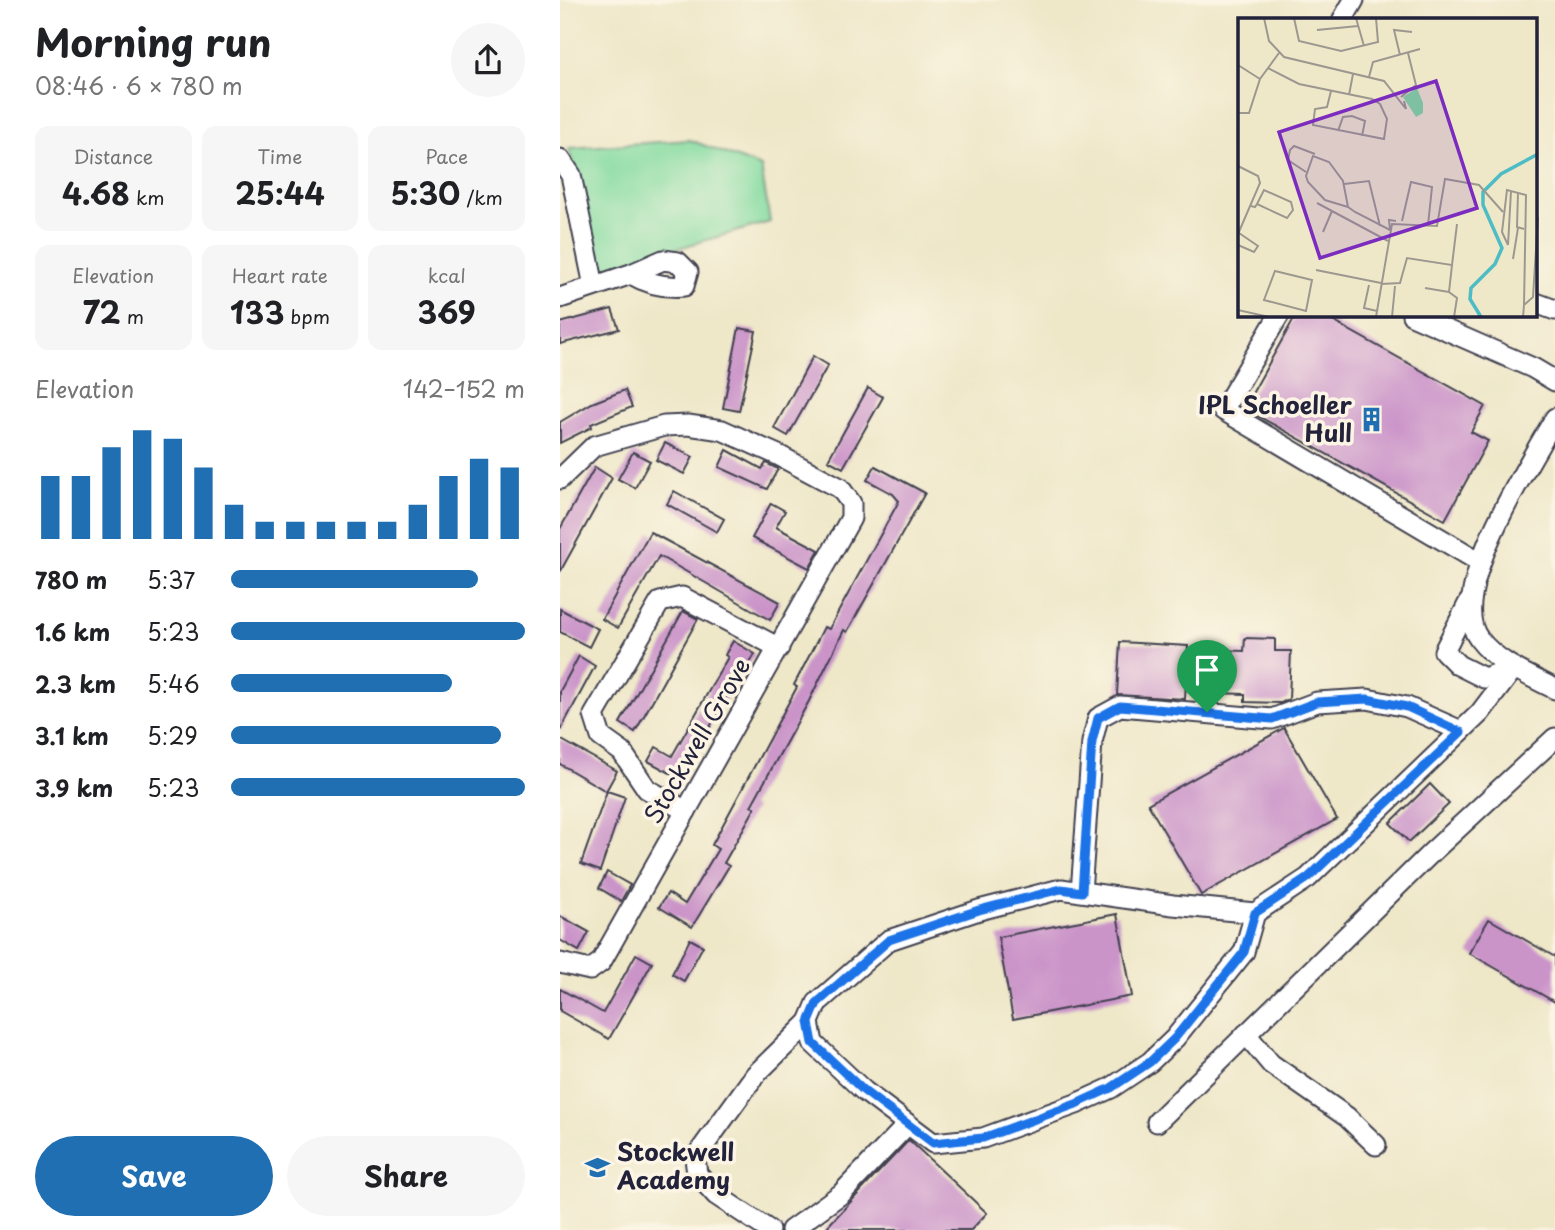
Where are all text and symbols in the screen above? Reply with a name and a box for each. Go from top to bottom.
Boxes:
text: Morning run [35,13,271,70]
inset map [1238,18,1538,317]
button: share [451,23,525,97]
text: 08:46 · 6 × 780 m [35,68,243,103]
text: Distance [73,142,153,170]
text: Time [258,142,302,170]
text: Pace [425,142,468,170]
text: 4.68 [62,170,130,215]
text: 25:44 [235,170,325,215]
text: 5:30 [390,170,460,215]
text: km [130,183,165,211]
text: /km [460,183,503,211]
text: Elevation [72,261,154,289]
text: Heart rate [232,261,328,289]
text: kcal [428,261,466,289]
text: 72 [83,289,121,334]
text: 133 [230,289,284,334]
text: 369 [418,289,476,334]
text: m [121,302,144,330]
text: bpm [284,302,330,330]
text: Elevation [35,371,134,406]
text: 142–152 m [403,371,525,406]
place label: IPL Schoeller Hull [1198,386,1353,450]
building icon: IPL Schoeller Hull [1358,406,1386,434]
text: 780 m [35,562,107,597]
text: 5:37 [147,562,195,597]
text: 1.6 km [35,614,110,649]
text: 5:23 [147,614,200,649]
pin [1177,640,1237,712]
street label: Stockwell Grove [634,650,758,830]
icon: arrive [1188,651,1226,689]
text: 2.3 km [35,666,116,701]
text: 5:46 [147,666,200,701]
text: 3.1 km [35,718,109,753]
text: 5:29 [147,718,198,753]
text: 3.9 km [35,770,113,805]
text: 5:23 [147,770,200,805]
place label: Stockwell Academy [616,1133,734,1197]
button: Save [35,1136,273,1216]
button: Share [287,1136,525,1216]
school or university icon: Stockwell Academy [583,1153,611,1181]

